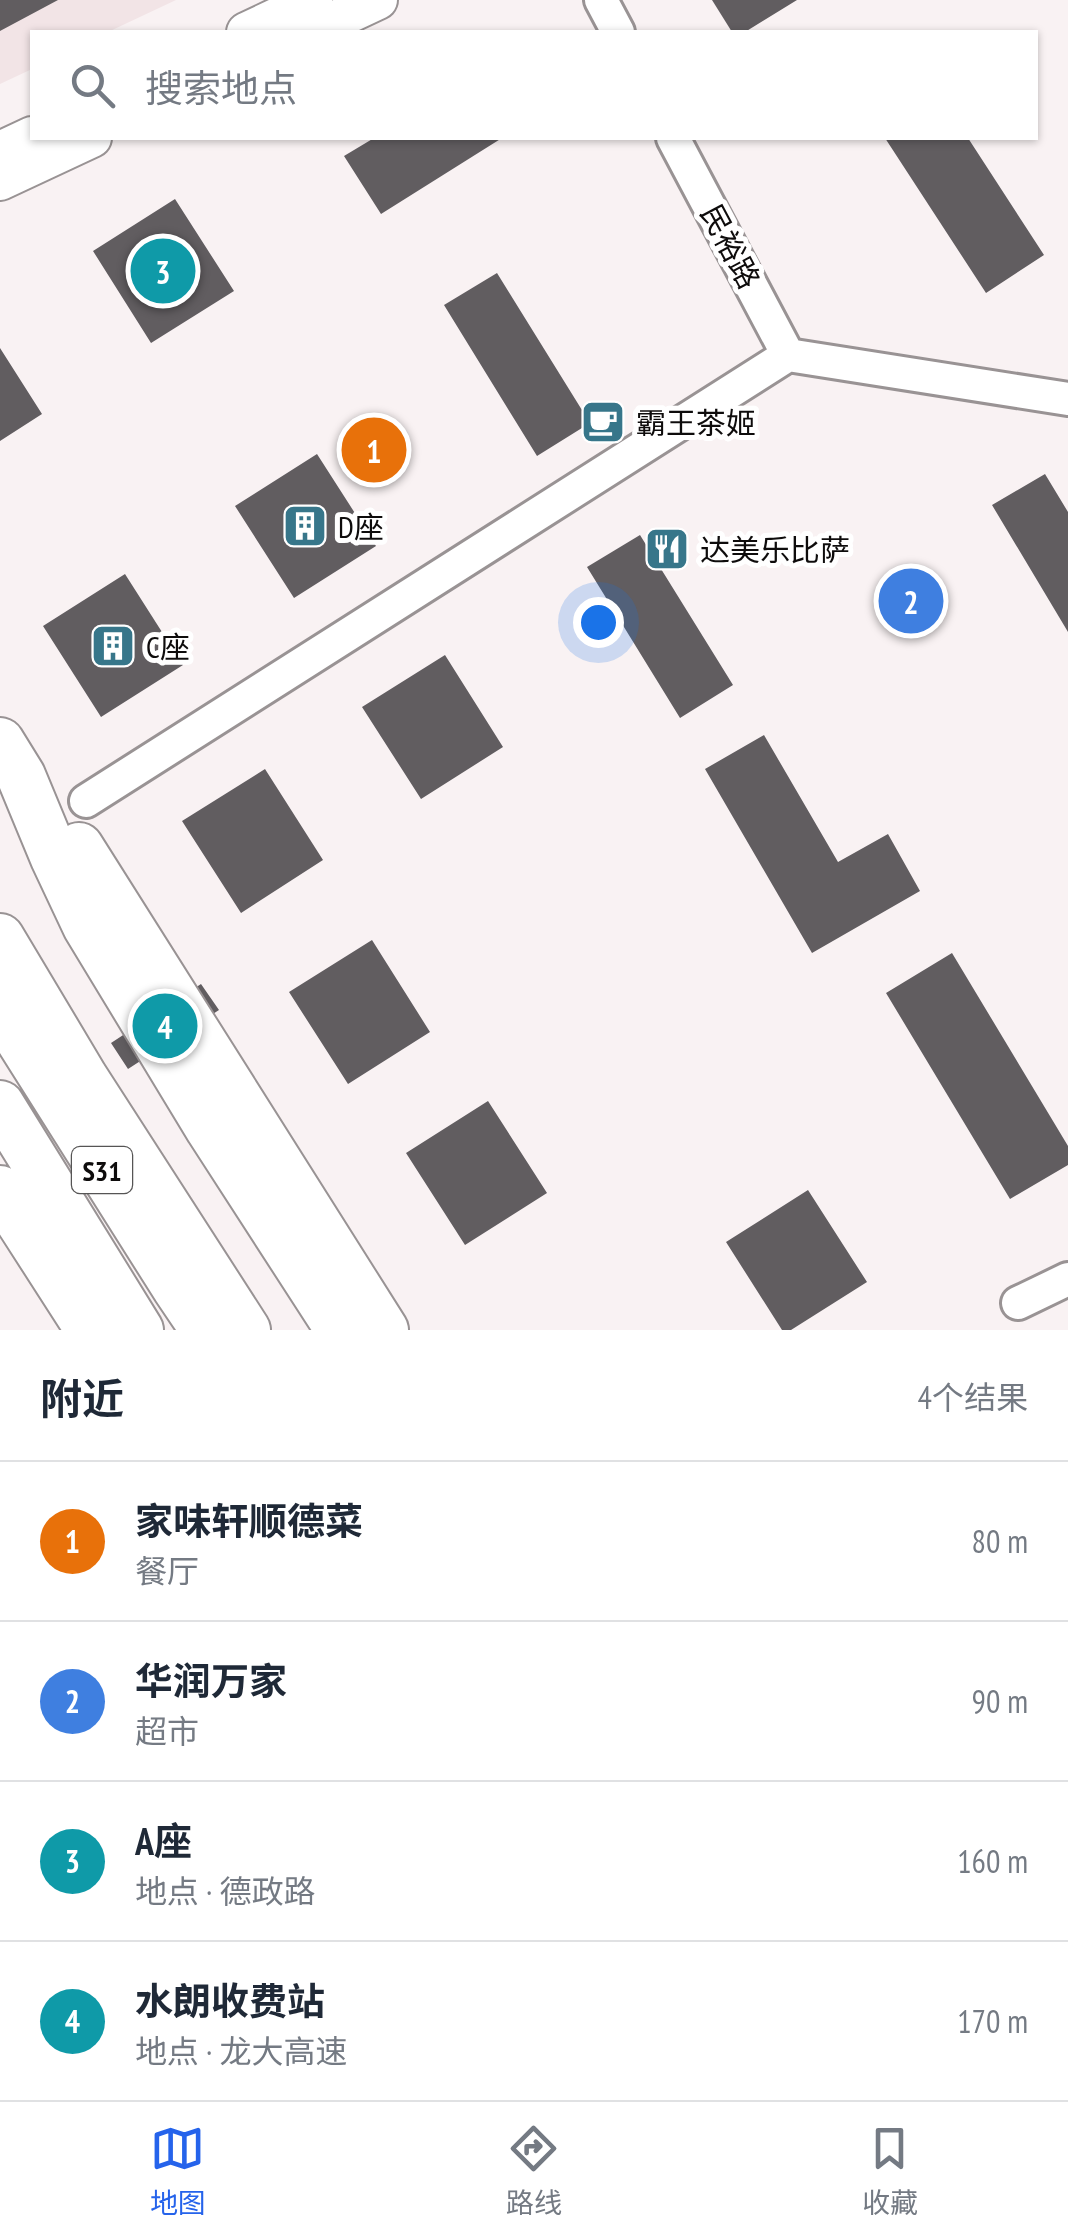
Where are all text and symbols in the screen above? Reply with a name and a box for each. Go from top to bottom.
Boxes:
search box [30,30,1038,140]
icon: search [65,58,120,113]
text: 搜索地点 [145,63,297,112]
street label: 民裕路 [693,197,769,295]
pin: 3 [130,234,196,308]
cafe icon: 霸王茶姬 [580,399,626,445]
place label: 霸王茶姬 [636,403,756,442]
pin: 1 [342,412,406,488]
building icon: D座 [282,503,328,549]
place label: D座 [338,507,384,546]
restaurant icon: 达美乐比萨 [644,526,690,572]
place label: 达美乐比萨 [700,530,850,569]
pin: 2 [878,564,944,638]
your location [573,597,624,648]
building icon: C座 [90,623,136,669]
place label: C座 [146,627,190,666]
pin: 4 [132,988,198,1064]
road number: S31 [72,1147,132,1193]
text: 附近 [40,1371,124,1426]
text: 4个结果 [918,1376,1028,1418]
text: 家味轩顺德菜 [135,1496,363,1545]
text: 1 [65,1520,80,1562]
text: 80 m [972,1520,1028,1562]
text: 餐厅 [135,1550,199,1592]
text: 华润万家 [135,1656,287,1705]
text: 2 [65,1680,80,1722]
text: 90 m [972,1680,1028,1722]
text: 超市 [135,1710,199,1752]
text: A座 [135,1816,192,1865]
text: 3 [65,1840,80,1882]
text: 160 m [957,1840,1028,1882]
text: 地点 · 德政路 [135,1870,315,1912]
text: 水朗收费站 [135,1976,325,2025]
text: 4 [65,2000,80,2042]
text: 170 m [957,2000,1028,2042]
text: 地点 · 龙大高速 [135,2030,347,2072]
tab: 地图 [150,2121,206,2221]
tab: 路线 [506,2121,562,2221]
tab: 收藏 [862,2121,918,2221]

